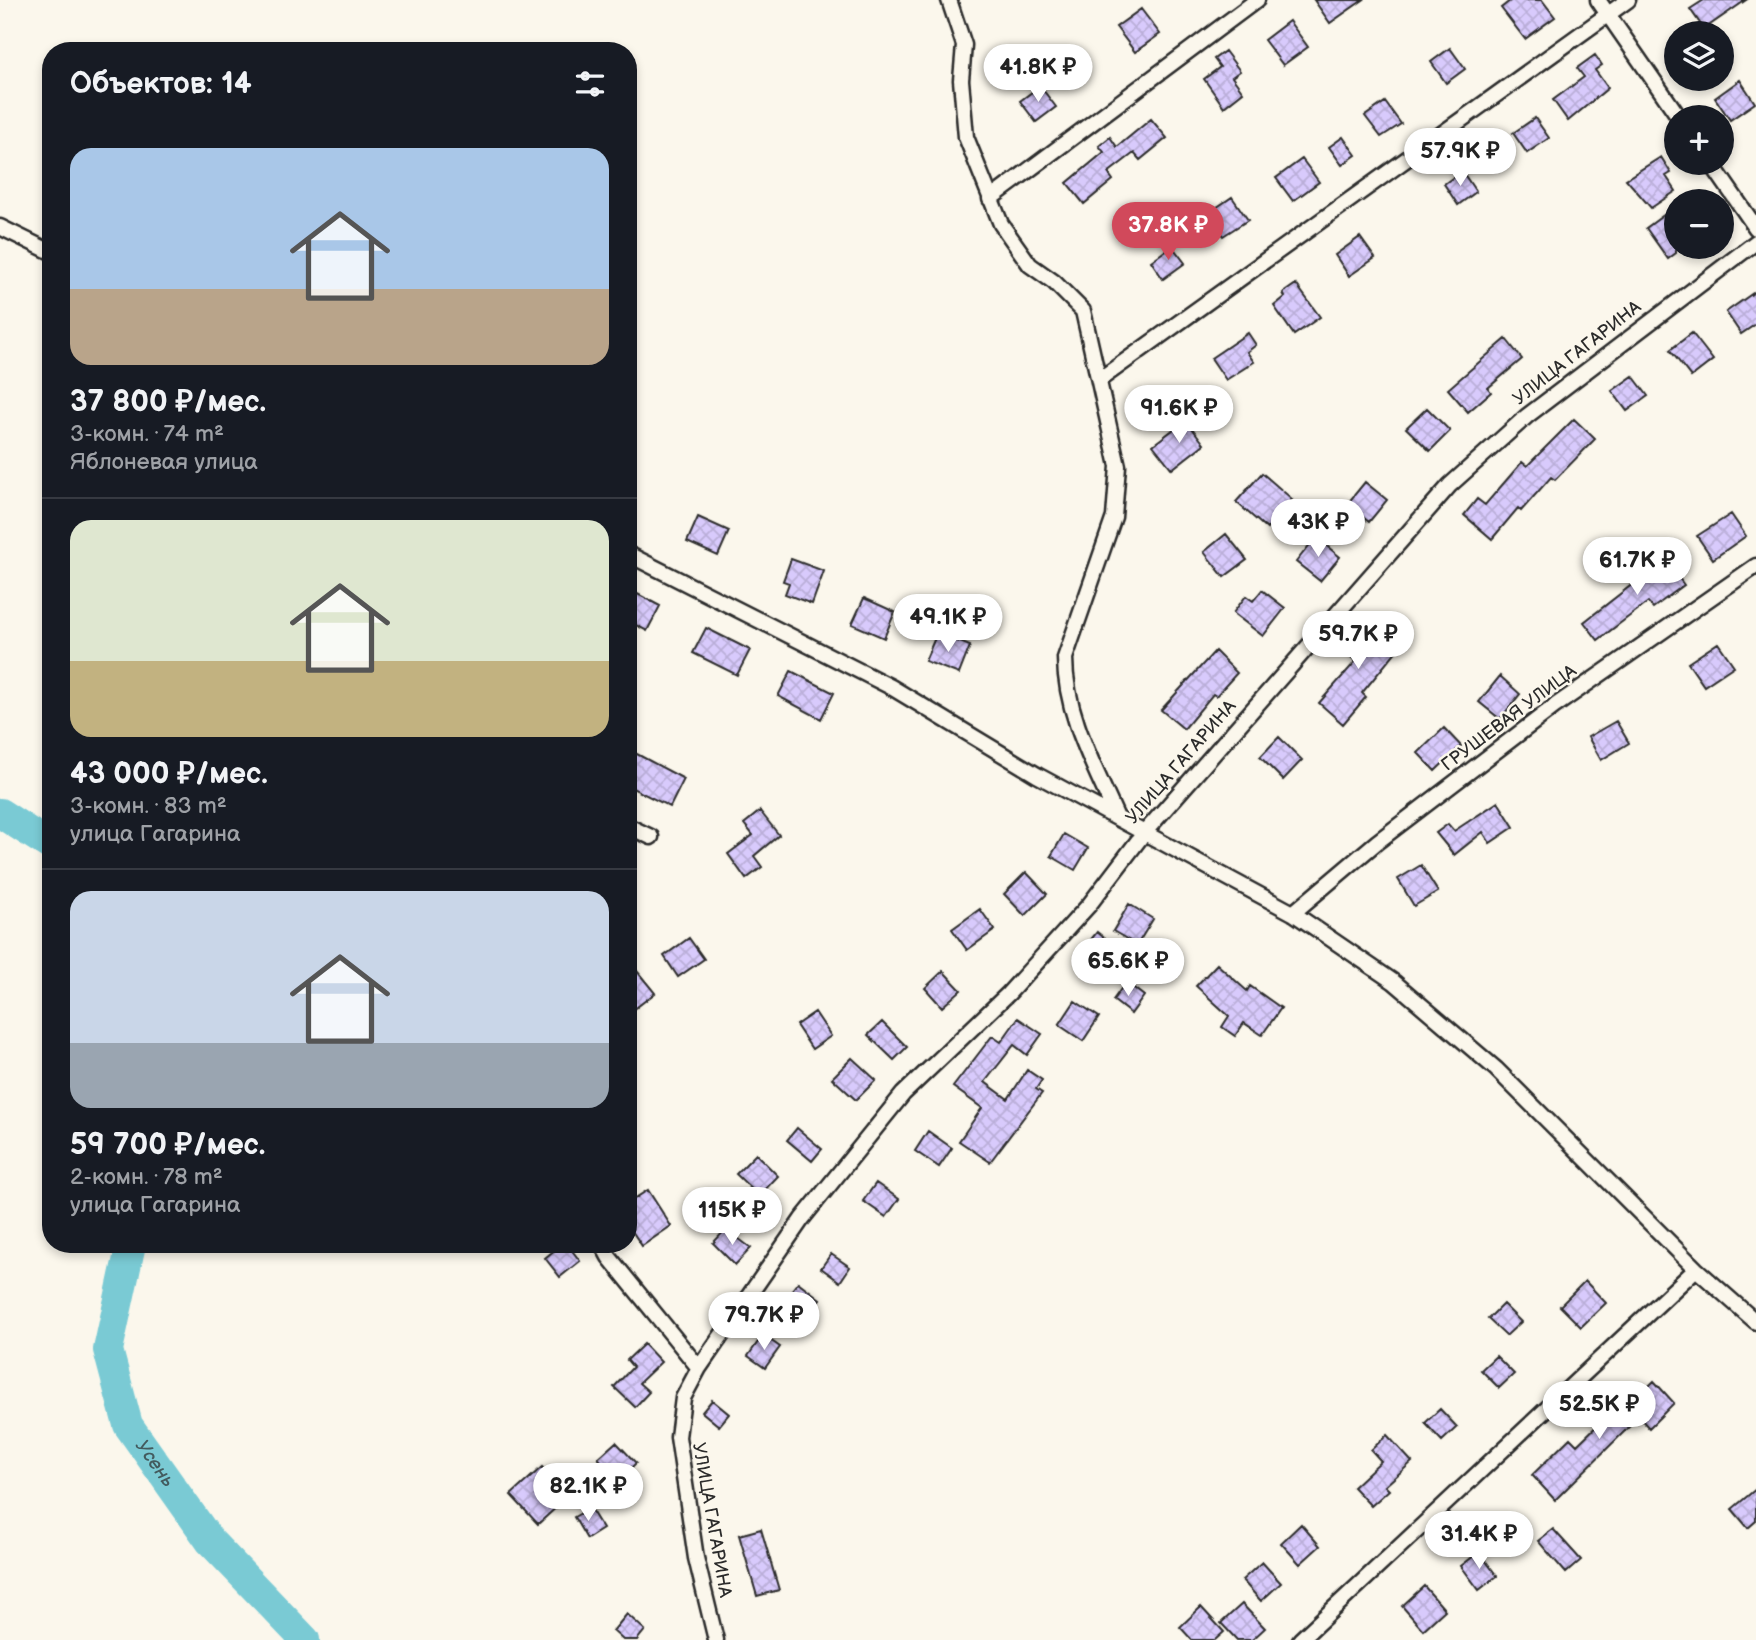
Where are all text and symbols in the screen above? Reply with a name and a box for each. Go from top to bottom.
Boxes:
map controls [1664,21,1734,259]
button: layers [1664,21,1734,91]
pin: 41.8K ₽ [973,44,1103,104]
text: 41.8K ₽ [1000,53,1076,81]
icon: filters [571,65,609,103]
text: Объектов: 14 [70,66,252,102]
button: + [1664,105,1734,175]
pin: 57.9K ₽ [1395,128,1525,188]
text: 57.9K ₽ [1420,137,1500,165]
button: − [1664,189,1734,259]
icon: home [277,193,403,319]
pin: 37.8K ₽ [1103,202,1233,262]
text: 37.8K ₽ [1128,211,1208,239]
street label: УЛИЦА ГАГАРИНА [1509,296,1645,410]
text: 37 800 ₽/мес. [70,384,266,420]
pin: 91.6K ₽ [1114,386,1244,445]
text: 91.6K ₽ [1140,394,1218,422]
text: 3-комн. · 74 m² [70,420,224,448]
text: Яблоневая улица [70,448,258,476]
pin: 43K ₽ [1269,500,1367,559]
text: 43K ₽ [1287,508,1349,536]
pin: 61.7K ₽ [1572,538,1702,597]
text: 61.7K ₽ [1599,546,1675,574]
icon: home [277,565,403,691]
pin: 49.1K ₽ [883,594,1013,654]
text: 49.1K ₽ [909,603,987,631]
pin: 59.7K ₽ [1293,612,1423,671]
text: 59.7K ₽ [1318,620,1398,648]
street label: ГРУШЕВАЯ УЛИЦА [1437,660,1581,776]
street label: УЛИЦА ГАГАРИНА [1122,696,1240,828]
text: 43 000 ₽/мес. [70,756,268,792]
text: 3-комн. · 83 m² [70,792,227,820]
text: улица Гагарина [70,820,241,848]
icon: home [277,936,403,1062]
pin: 65.6K ₽ [1063,939,1193,998]
text: 65.6K ₽ [1087,947,1169,975]
text: 59 700 ₽/мес. [70,1127,265,1163]
text: 2-комн. · 78 m² [70,1163,223,1191]
pin: 115K ₽ [675,1188,789,1247]
text: улица Гагарина [70,1191,241,1219]
text: 115K ₽ [698,1196,766,1224]
pin: 79.7K ₽ [699,1292,829,1352]
text: 79.7K ₽ [724,1301,804,1329]
pin: 52.5K ₽ [1534,1382,1664,1441]
text: 52.5K ₽ [1559,1390,1639,1418]
water label: Усень [131,1435,180,1491]
street label: УЛИЦА ГАГАРИНА [688,1441,736,1599]
pin: 82.1K ₽ [523,1464,653,1523]
text: 82.1K ₽ [549,1472,627,1500]
pin: 31.4K ₽ [1414,1512,1544,1571]
text: 31.4K ₽ [1441,1520,1517,1548]

